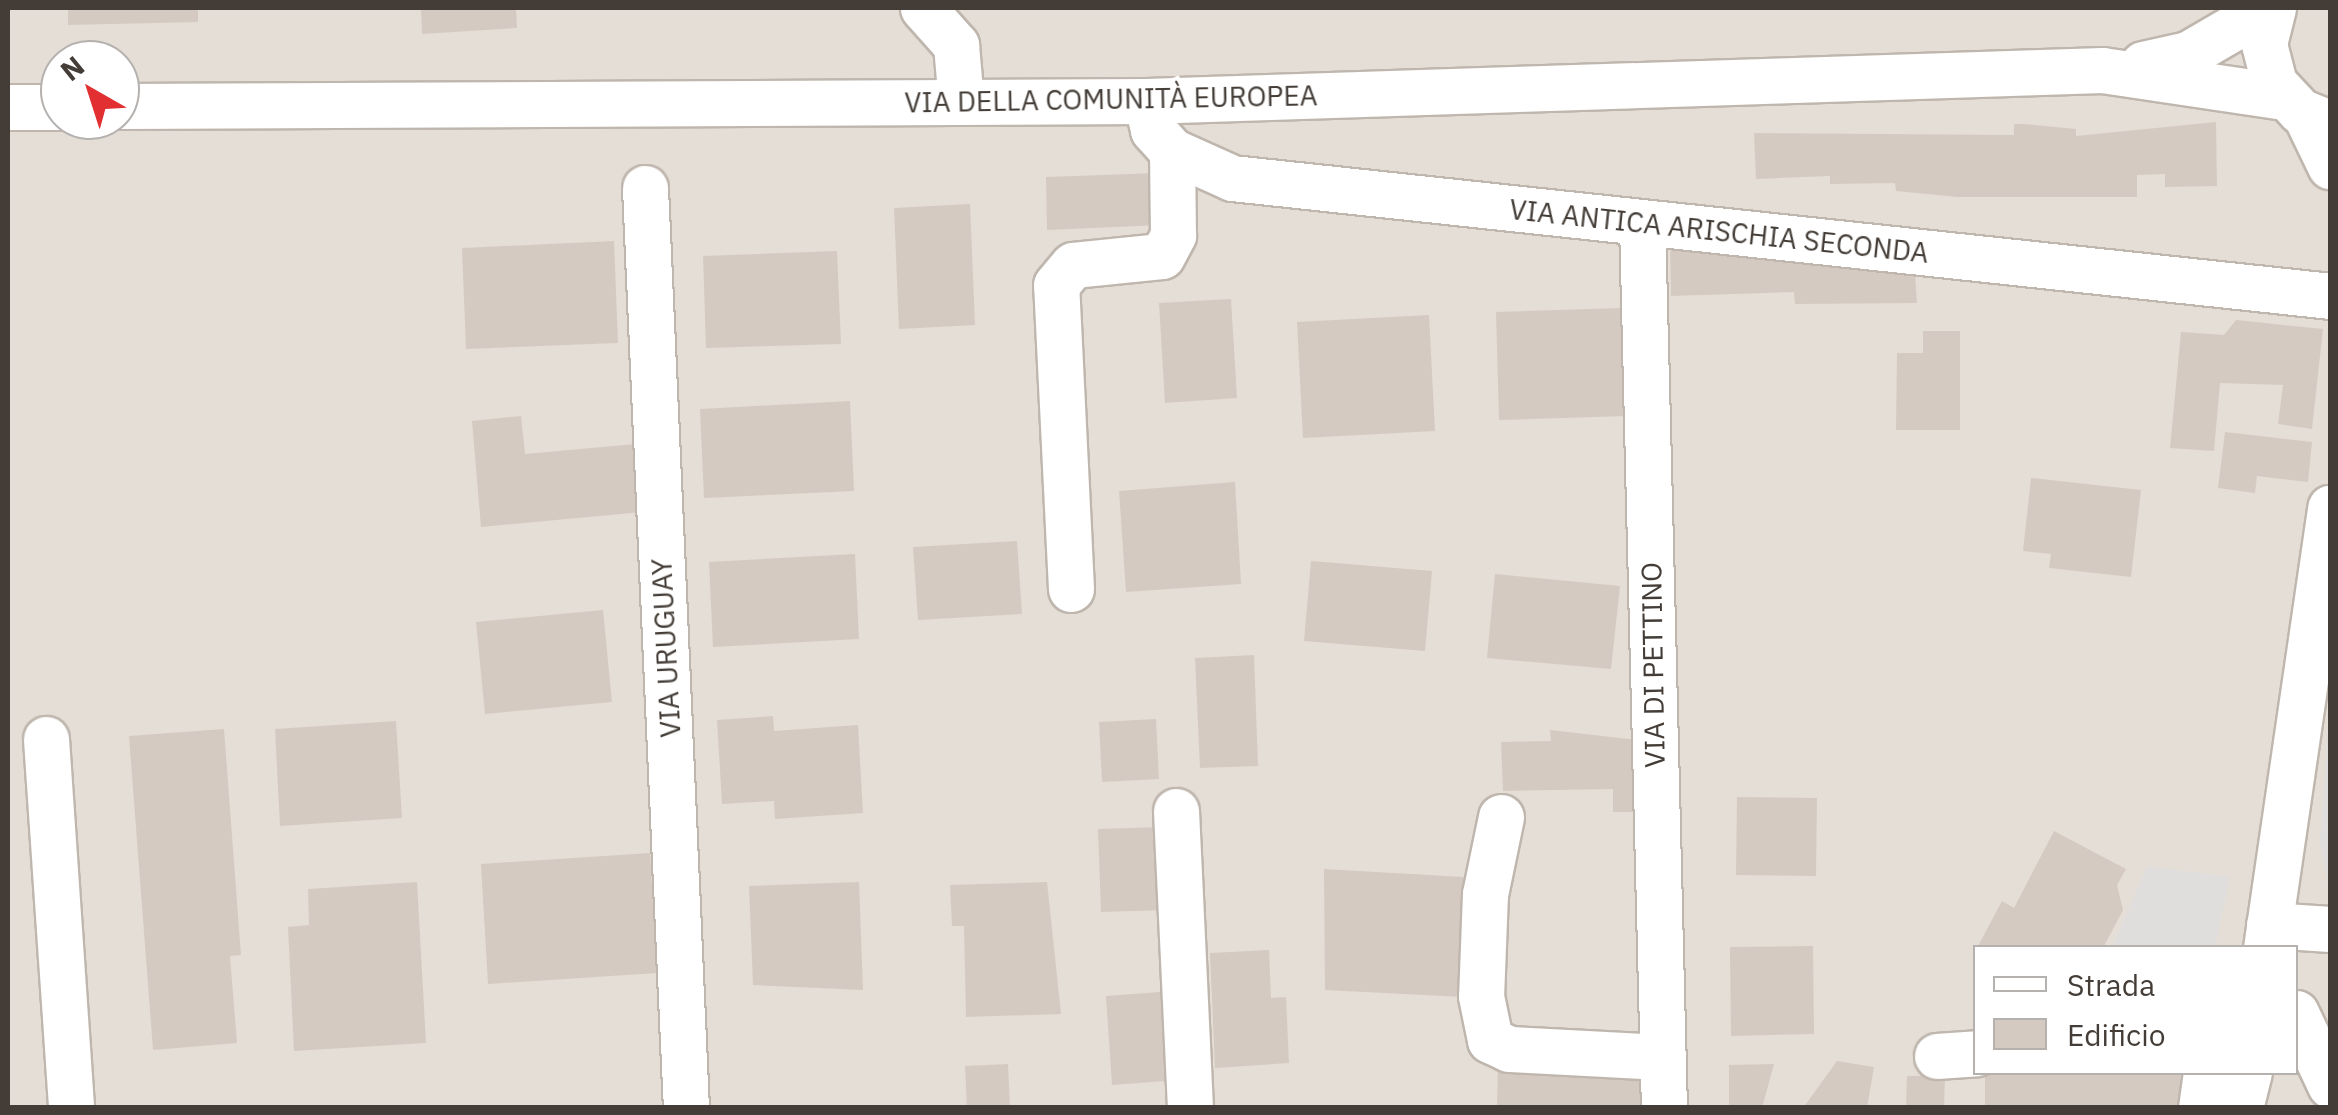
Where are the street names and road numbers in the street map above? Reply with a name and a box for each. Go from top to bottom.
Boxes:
street label: VIA DELLA COMUNITÀ EUROPEA [904,79,1318,119]
street label: VIA ANTICA ARISCHIA SECONDA [1508,192,1930,270]
street label: VIA URUGUAY [645,558,687,738]
street label: VIA DI PETTINO [1634,562,1672,768]

